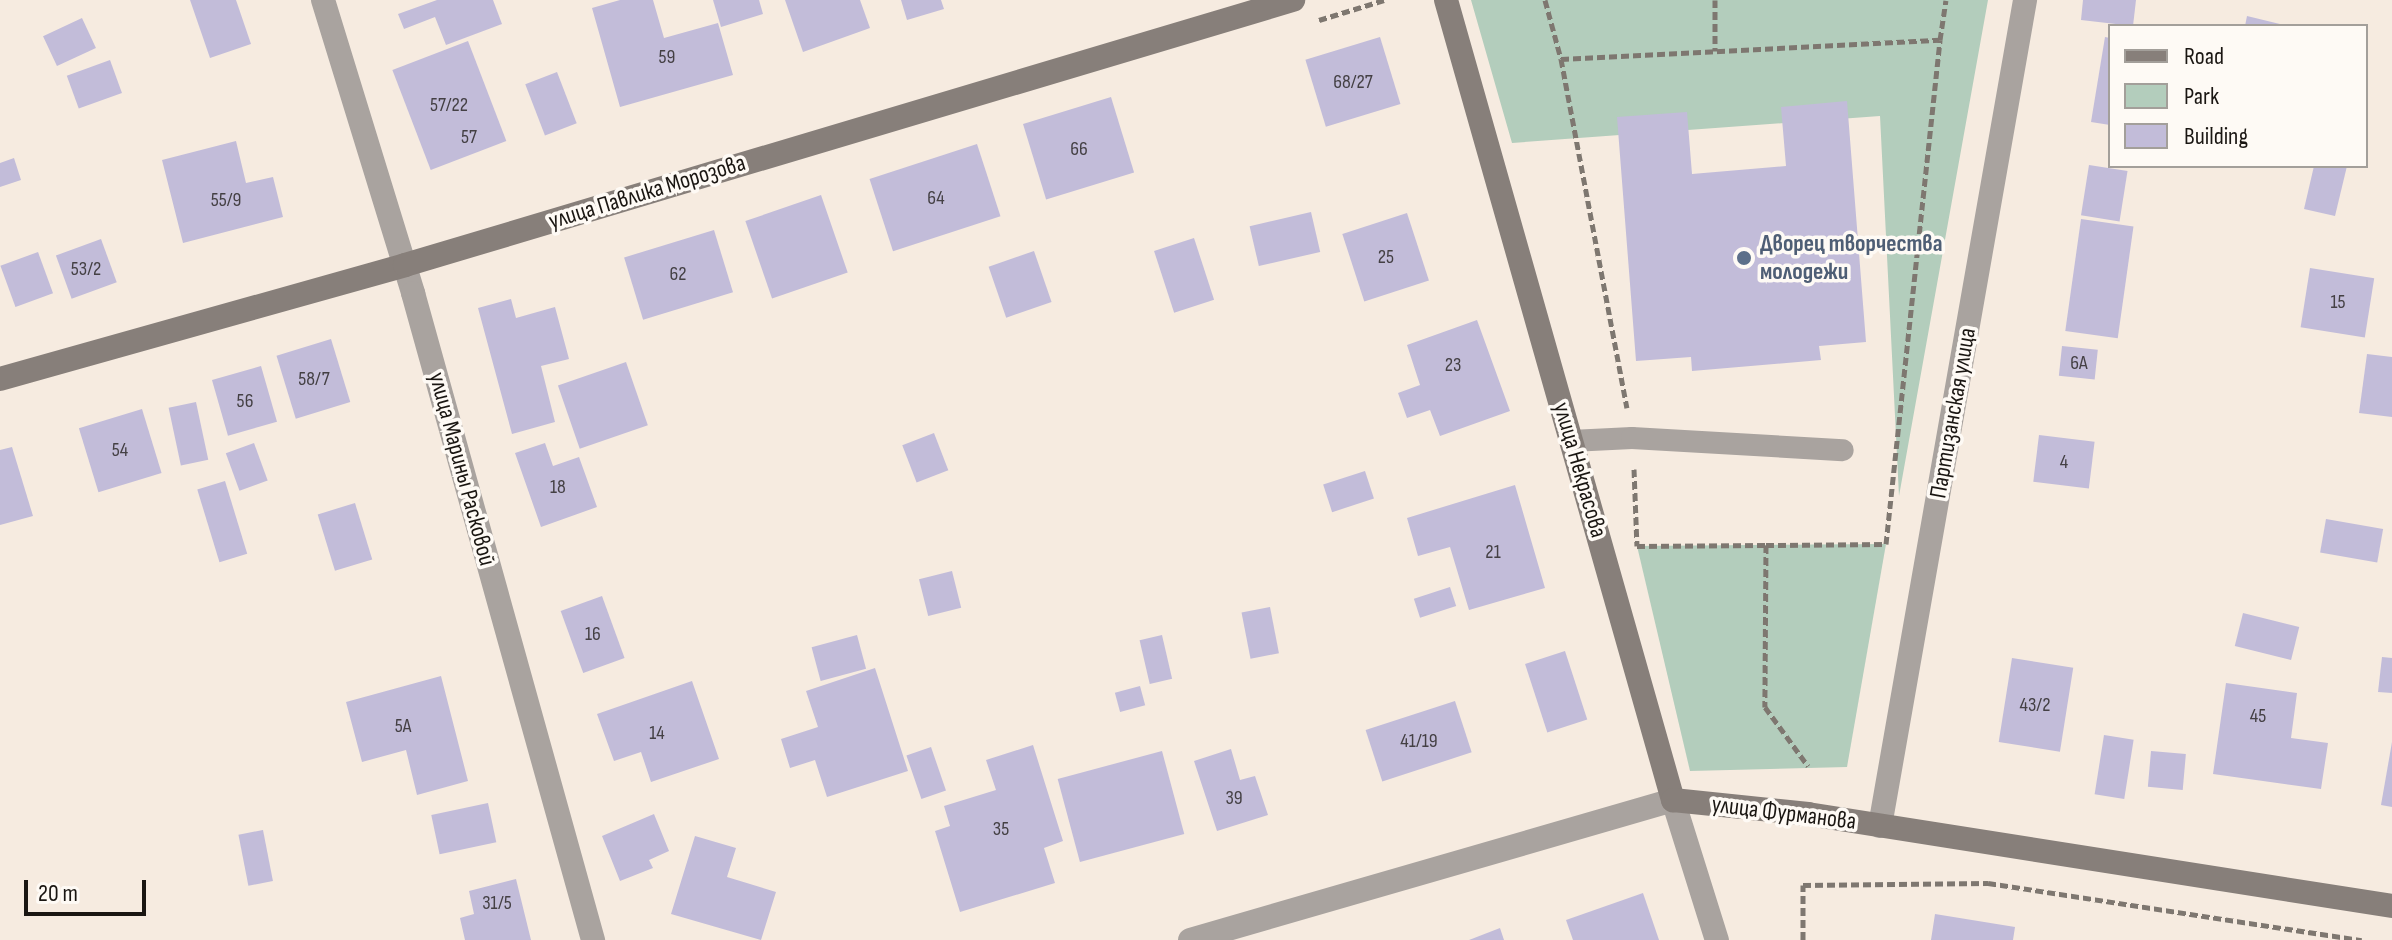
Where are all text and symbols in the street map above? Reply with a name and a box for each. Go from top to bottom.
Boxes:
legend [2108,24,2368,168]
text: Road [2184,42,2224,71]
house number: 59 [659,45,675,69]
house number: 68/27 [1333,70,1373,94]
text: Park [2184,82,2219,111]
house number: 57/22 [430,93,468,117]
text: Building [2184,122,2248,151]
house number: 57 [461,125,477,149]
house number: 66 [1070,137,1088,161]
street label: улица Павлика Морозова [545,148,749,236]
house number: 64 [927,186,945,210]
house number: 55/9 [211,188,241,212]
place label: Дворец творчества молодежи [1760,230,1943,286]
house number: 25 [1378,245,1394,269]
marker: Дворец творчества молодежи [1735,249,1753,267]
house number: 53/2 [71,257,101,281]
house number: 62 [669,262,687,286]
house number: 15 [2330,290,2346,314]
street label: Партизанская улица [1924,326,1982,500]
house number: 6А [2070,351,2088,375]
house number: 23 [1445,353,1461,377]
house number: 58/7 [298,367,330,391]
street label: улица Марины Расковой [422,369,502,569]
house number: 56 [237,389,253,413]
street label: улица Некрасова [1547,399,1613,541]
house number: 54 [112,438,128,462]
house number: 4 [2060,450,2068,474]
house number: 18 [550,475,566,499]
house number: 21 [1485,540,1501,564]
house number: 16 [585,622,601,646]
house number: 43/2 [2020,693,2050,717]
house number: 45 [2250,704,2266,728]
house number: 5А [395,714,411,738]
house number: 14 [649,721,665,745]
house number: 41/19 [1400,729,1438,753]
house number: 39 [1225,786,1243,810]
street label: улица Фурманова [1710,790,1858,836]
house number: 35 [993,817,1009,841]
scale bar [28,864,150,914]
text: 20 m [38,879,78,908]
house number: 31/5 [482,891,512,915]

